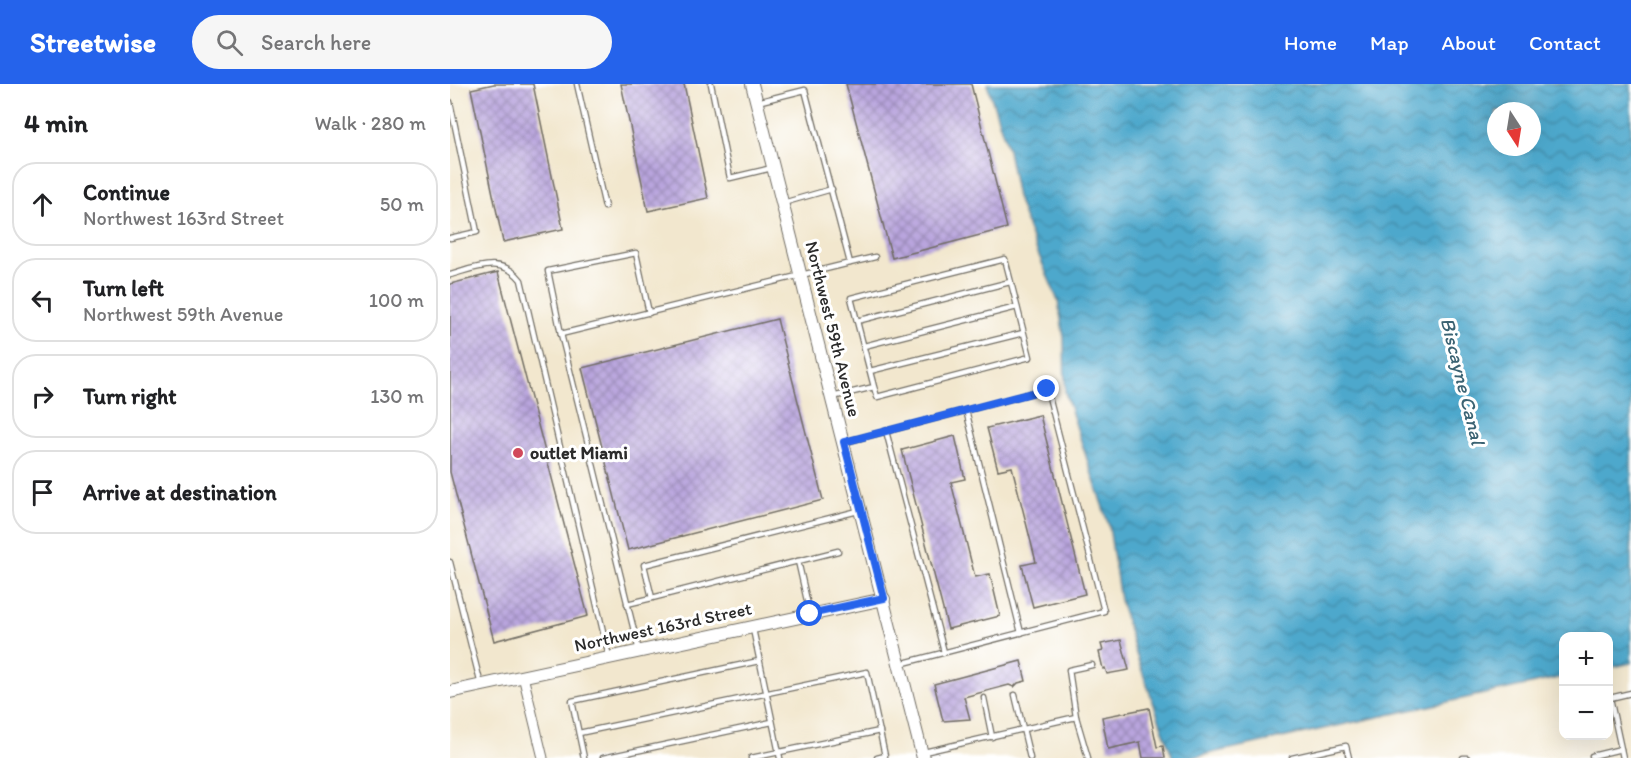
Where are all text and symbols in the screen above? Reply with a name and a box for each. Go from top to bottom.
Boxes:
search box [192,15,612,69]
text: Streetwise [30,25,156,59]
icon: search [213,26,246,59]
text: Search here [261,29,371,56]
text: Home [1284,30,1337,55]
text: Map [1370,30,1409,55]
text: About [1442,30,1496,55]
text: Contact [1529,30,1601,55]
north arrow [1487,102,1541,156]
text: 4 min [24,107,88,139]
text: Walk · 280 m [314,111,426,135]
text: Continue [83,179,170,206]
icon: ahead [26,188,59,221]
text: 50 m [380,192,424,216]
text: Northwest 163rd Street [83,206,284,230]
street label: Northwest 59th Avenue [800,239,866,419]
text: Turn left [83,275,164,302]
icon: left [26,284,59,317]
text: 100 m [369,288,424,312]
text: Northwest 59th Avenue [83,302,284,326]
water label: Biscayne Canal [1436,315,1491,448]
route end [1033,375,1059,401]
icon: right [26,380,59,413]
text: Turn right [83,383,177,410]
text: 130 m [370,384,424,408]
place label: outlet Miami [530,442,628,464]
marker: outlet Miami [511,446,525,460]
icon: arrive [26,476,59,509]
text: Arrive at destination [83,479,277,506]
street label: Northwest 163rd Street [572,597,754,657]
route start [796,600,822,626]
map controls [1559,632,1613,740]
button: + [1559,632,1613,686]
button: − [1559,686,1613,740]

